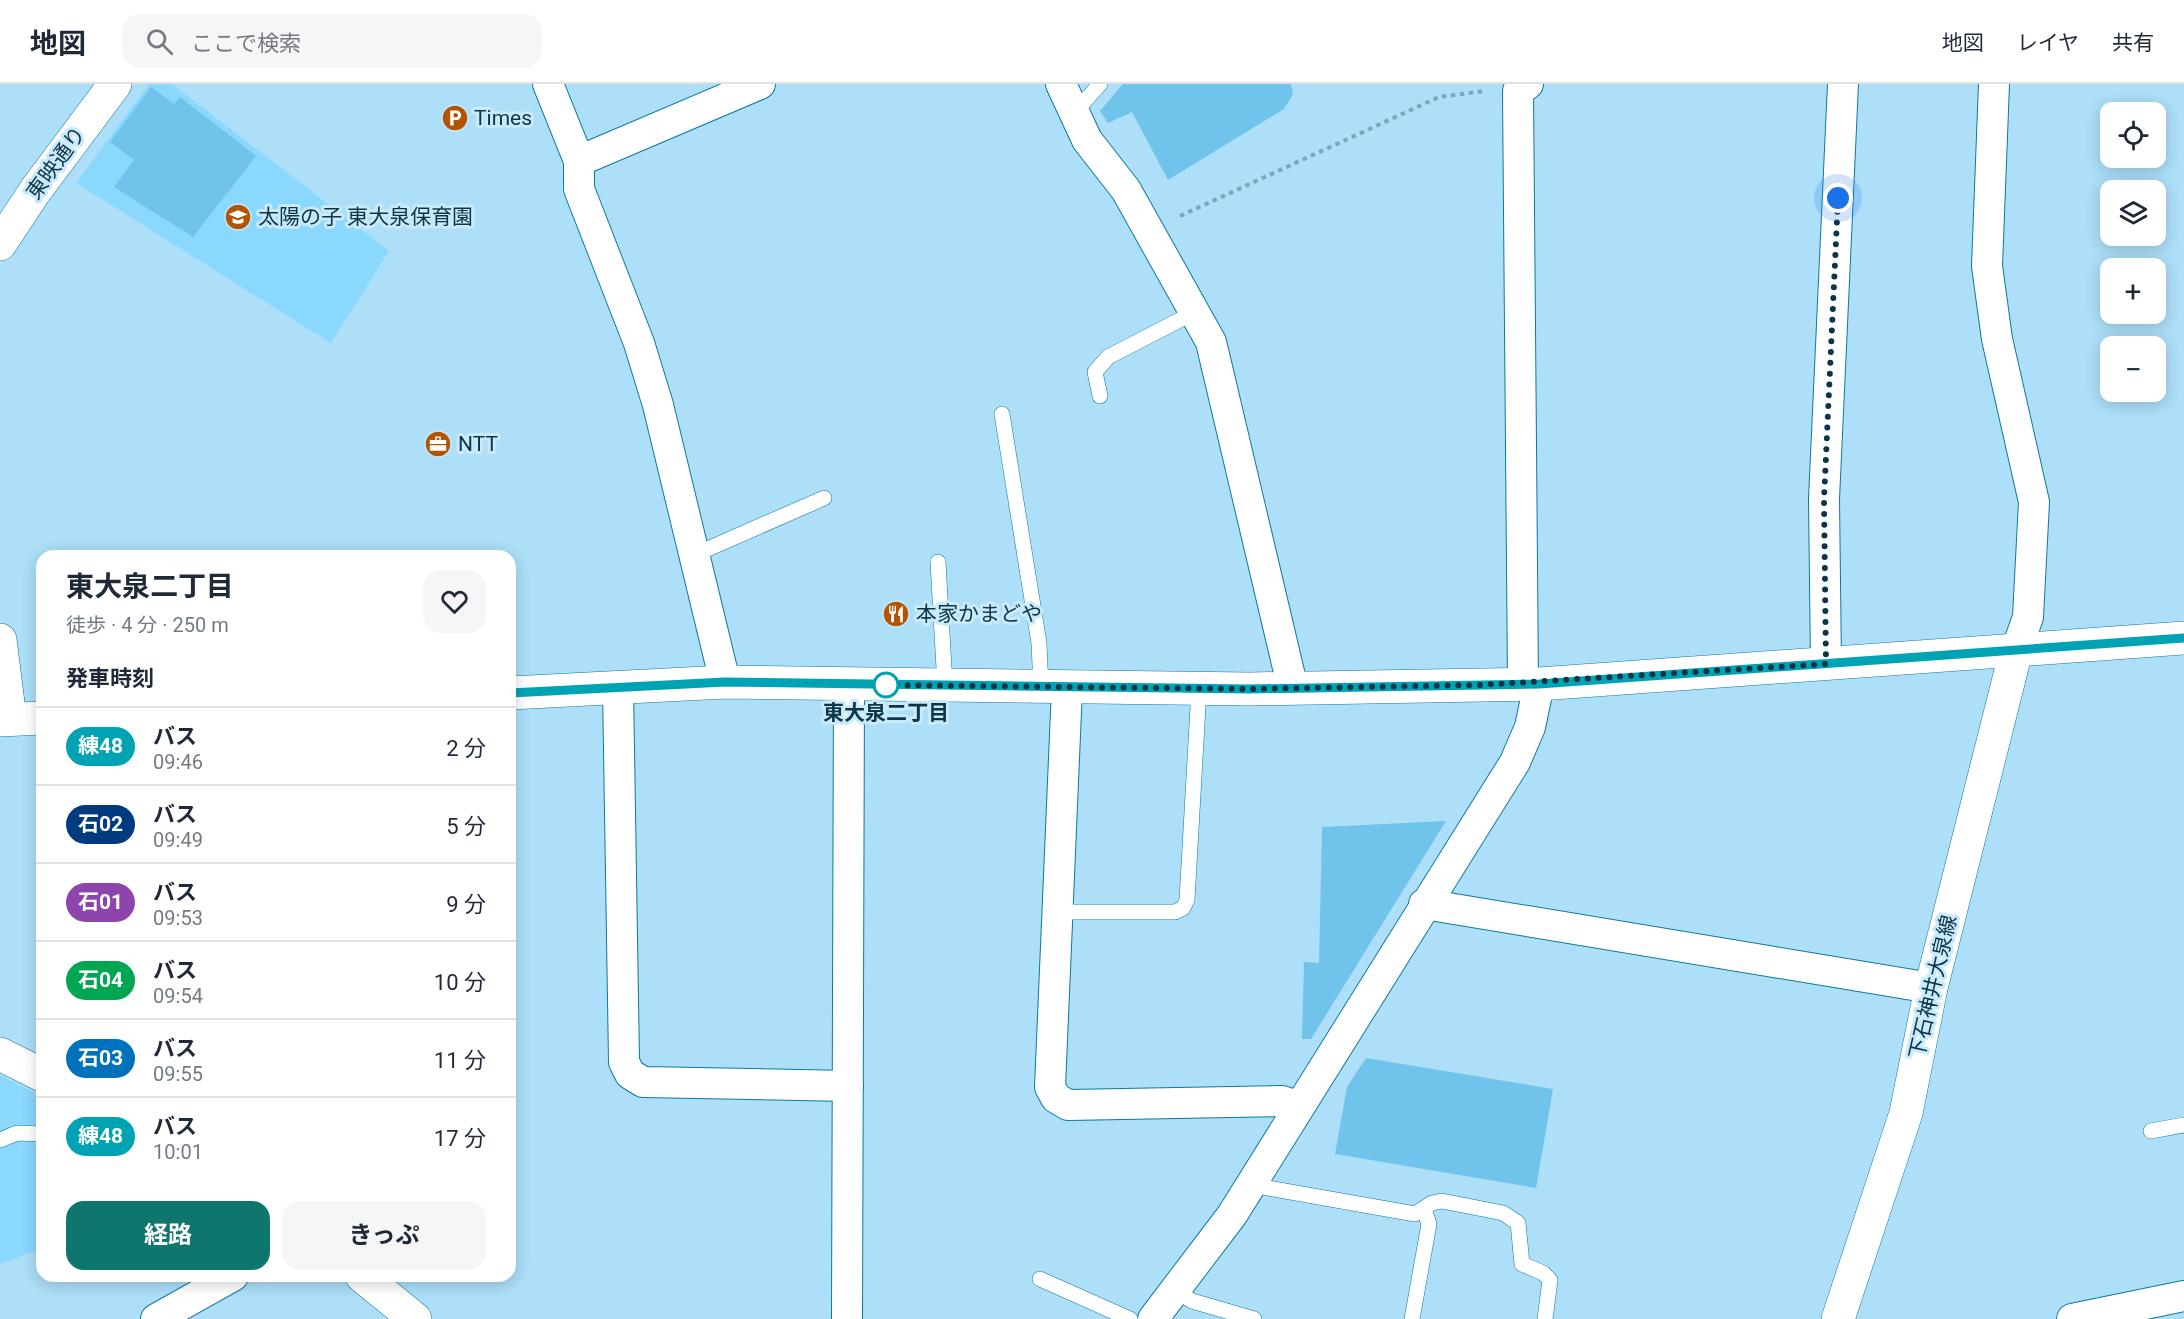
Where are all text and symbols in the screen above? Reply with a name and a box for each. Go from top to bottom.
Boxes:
search box [122,14,542,68]
icon: search [143,25,176,58]
text: 地図 [30,27,86,60]
text: ここで検索 [191,31,301,56]
text: 地図 [1942,31,1984,55]
text: レイヤ [2017,31,2079,55]
text: 共有 [2112,31,2154,55]
map controls [2100,102,2166,402]
button: locate [2100,102,2166,168]
parking icon: Times [440,103,470,133]
place label: Times [474,106,532,130]
street label: 東映通り [22,122,90,204]
button: layers [2100,180,2166,246]
your location [1823,183,1853,213]
school or university icon: 太陽の子 東大泉保育園 [223,202,253,232]
place label: 太陽の子 東大泉保育園 [258,205,473,229]
button: + [2100,258,2166,324]
button: − [2100,336,2166,402]
office icon: NTT [423,429,453,459]
place label: NTT [458,432,498,456]
text: 東大泉二丁目 [66,570,234,603]
button: heart [423,570,486,633]
restaurant icon: 本家かまどや [881,599,911,629]
place label: 本家かまどや [916,602,1042,626]
text: 徒歩 · 4 分 · 250 m [66,613,229,637]
text: 発車時刻 [66,666,154,691]
marker: 東大泉二丁目 [873,672,899,698]
place label: 東大泉二丁目 [823,701,949,725]
text: バス [153,724,197,749]
text: 練48 [78,734,123,758]
text: 2 分 [446,736,486,761]
text: 09:46 [153,750,203,774]
text: バス [153,802,197,827]
text: 石02 [78,812,123,836]
text: 5 分 [446,814,486,839]
text: 09:49 [153,828,203,852]
text: バス [153,880,197,905]
text: 石01 [78,890,123,914]
text: 9 分 [446,892,486,917]
text: 09:53 [153,906,203,930]
street label: 下石神井大泉線 [1905,913,1961,1061]
text: バス [153,958,197,983]
text: 石04 [78,968,123,992]
text: 10 分 [434,970,486,995]
text: 09:54 [153,984,203,1008]
text: バス [153,1036,197,1061]
text: 石03 [78,1046,123,1070]
text: 11 分 [434,1048,486,1073]
text: 09:55 [153,1062,203,1086]
text: バス [153,1114,197,1139]
text: 練48 [78,1124,123,1148]
text: 17 分 [434,1126,486,1151]
text: 10:01 [153,1140,203,1164]
button: 経路 [66,1201,270,1270]
button: きっぷ [282,1201,486,1270]

